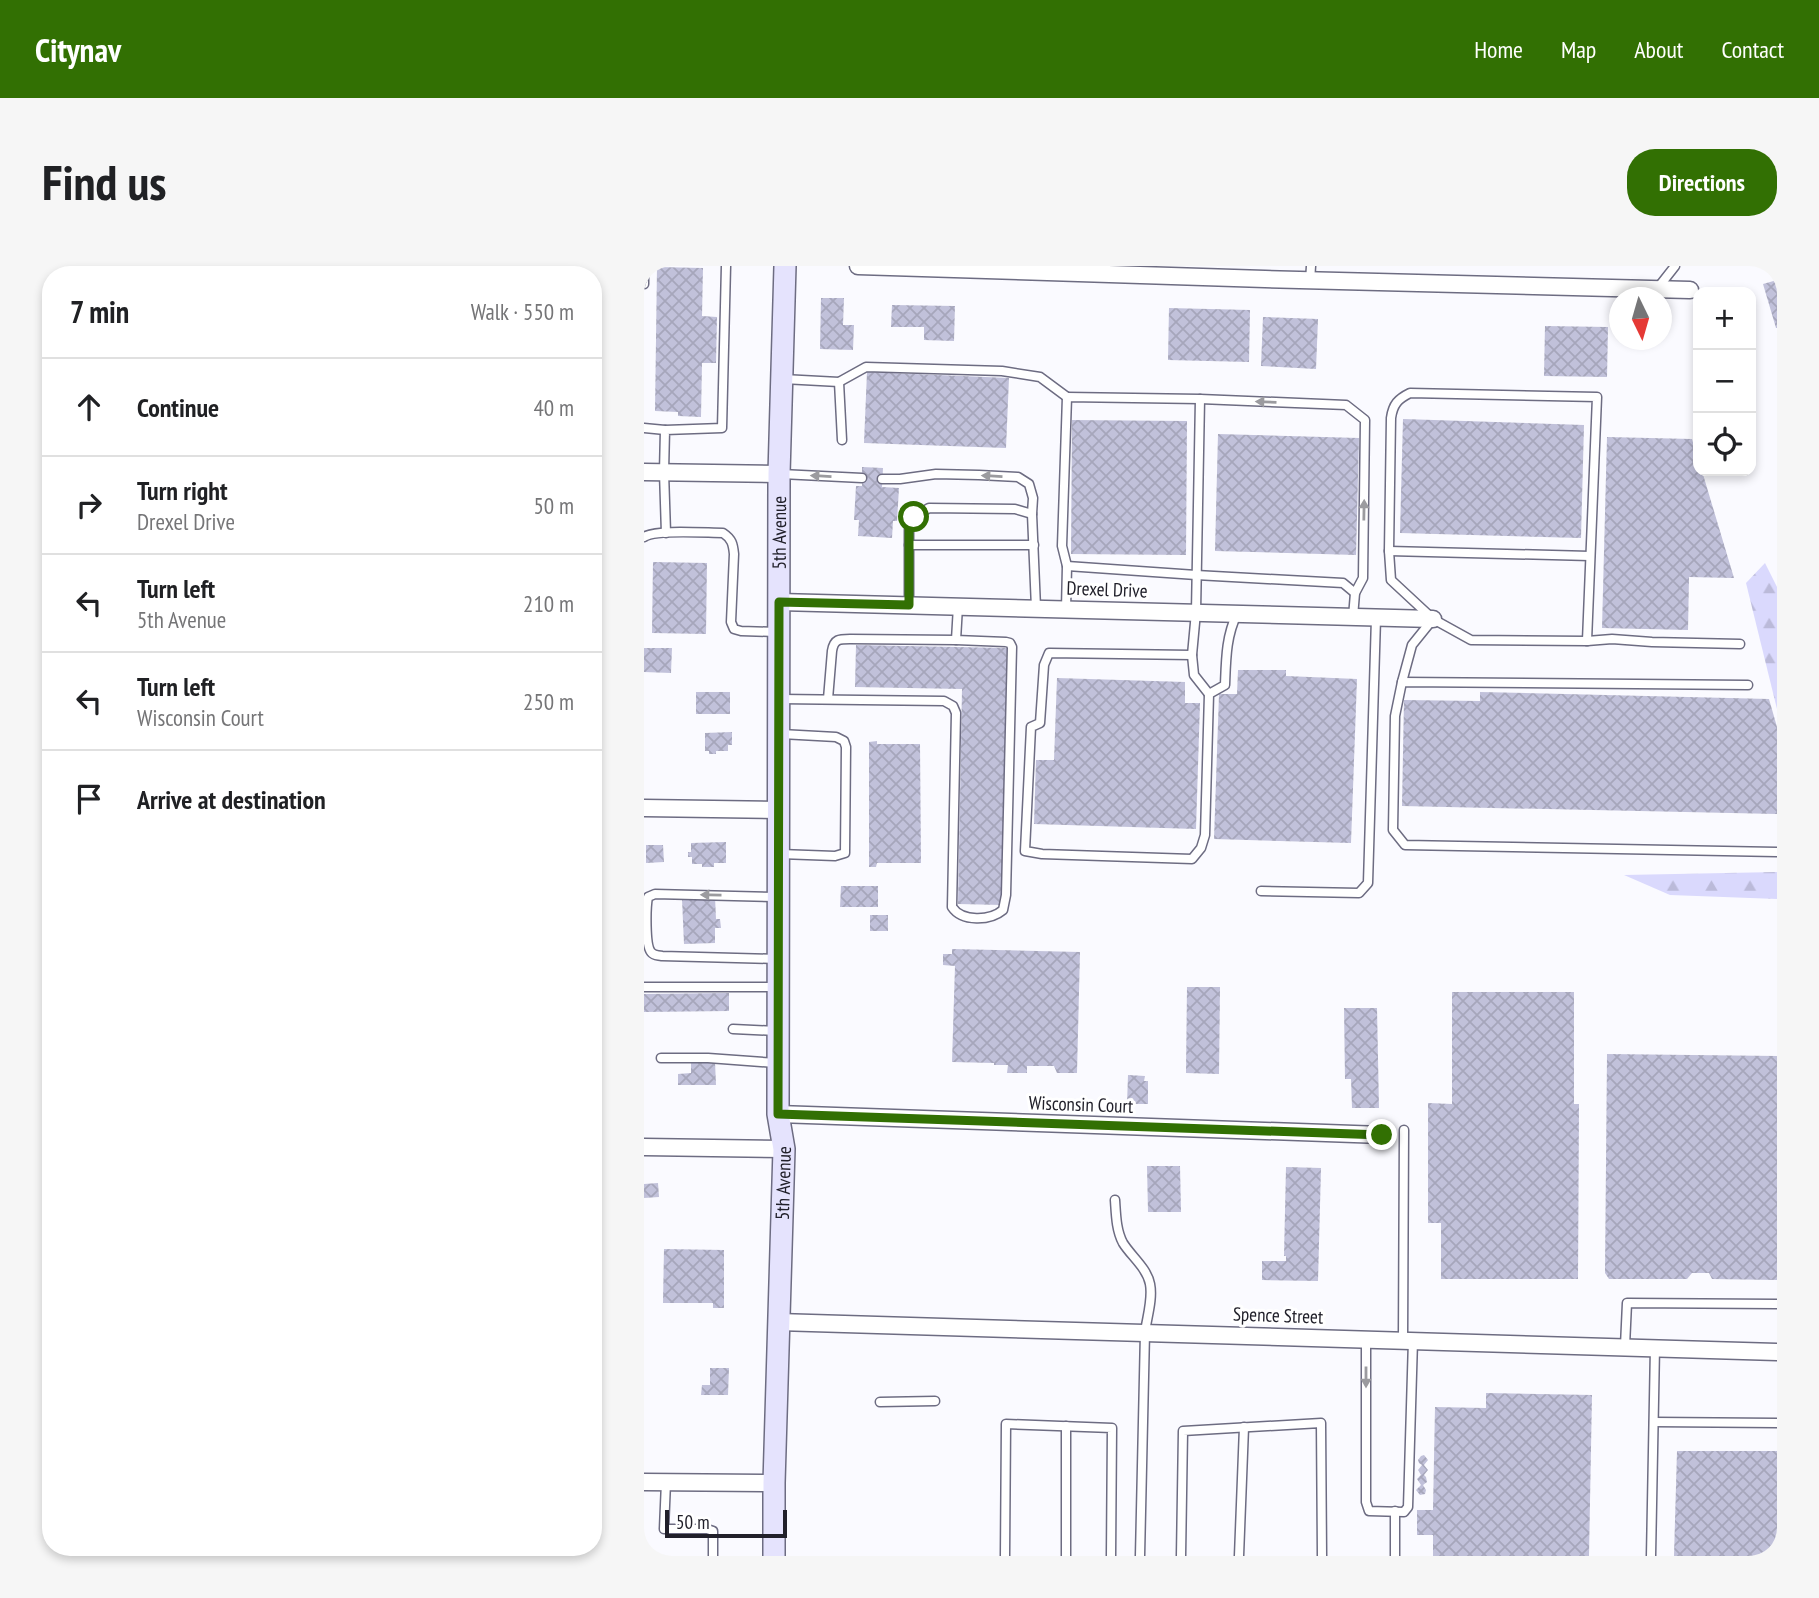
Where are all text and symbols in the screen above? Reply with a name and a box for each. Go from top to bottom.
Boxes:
text: Citynav [35,28,121,71]
text: Home [1474,34,1523,65]
text: Map [1561,34,1596,65]
text: About [1634,34,1683,65]
text: Contact [1721,34,1784,65]
button: Directions [1627,149,1777,216]
text: Find us [42,150,166,214]
north arrow [1609,287,1672,350]
map controls [1693,287,1756,476]
button: + [1693,287,1756,350]
text: 7 min [70,292,129,331]
text: Walk · 550 m [471,297,574,326]
button: − [1693,350,1756,413]
icon: ahead [70,388,108,426]
text: Continue [137,391,219,424]
text: 40 m [533,393,574,422]
one-way arrow [1255,396,1277,407]
button: locate [1693,413,1756,476]
one-way arrow [809,470,831,481]
one-way arrow [981,470,1003,481]
text: Turn right [137,474,228,507]
icon: right [70,486,108,524]
text: 50 m [533,491,574,520]
street label: 5th Avenue [767,496,791,570]
one-way arrow [1358,499,1370,521]
route start [898,501,929,532]
text: Drexel Drive [137,507,235,536]
text: Turn left [137,572,215,605]
street label: Drexel Drive [1066,576,1148,602]
icon: left [70,584,108,622]
text: 210 m [523,589,574,618]
text: 5th Avenue [137,605,226,634]
text: Turn left [137,670,215,703]
icon: left [70,682,108,720]
text: 250 m [523,687,574,716]
text: Wisconsin Court [137,703,264,732]
icon: arrive [70,780,108,818]
text: Arrive at destination [137,783,326,816]
one-way arrow [700,890,722,901]
street label: Wisconsin Court [1028,1090,1135,1118]
route end [1366,1119,1397,1150]
street label: 5th Avenue [770,1146,796,1220]
street label: Spence Street [1232,1301,1324,1329]
one-way arrow [1360,1366,1372,1388]
scale bar [665,1507,788,1539]
text: 50 m [676,1510,710,1534]

